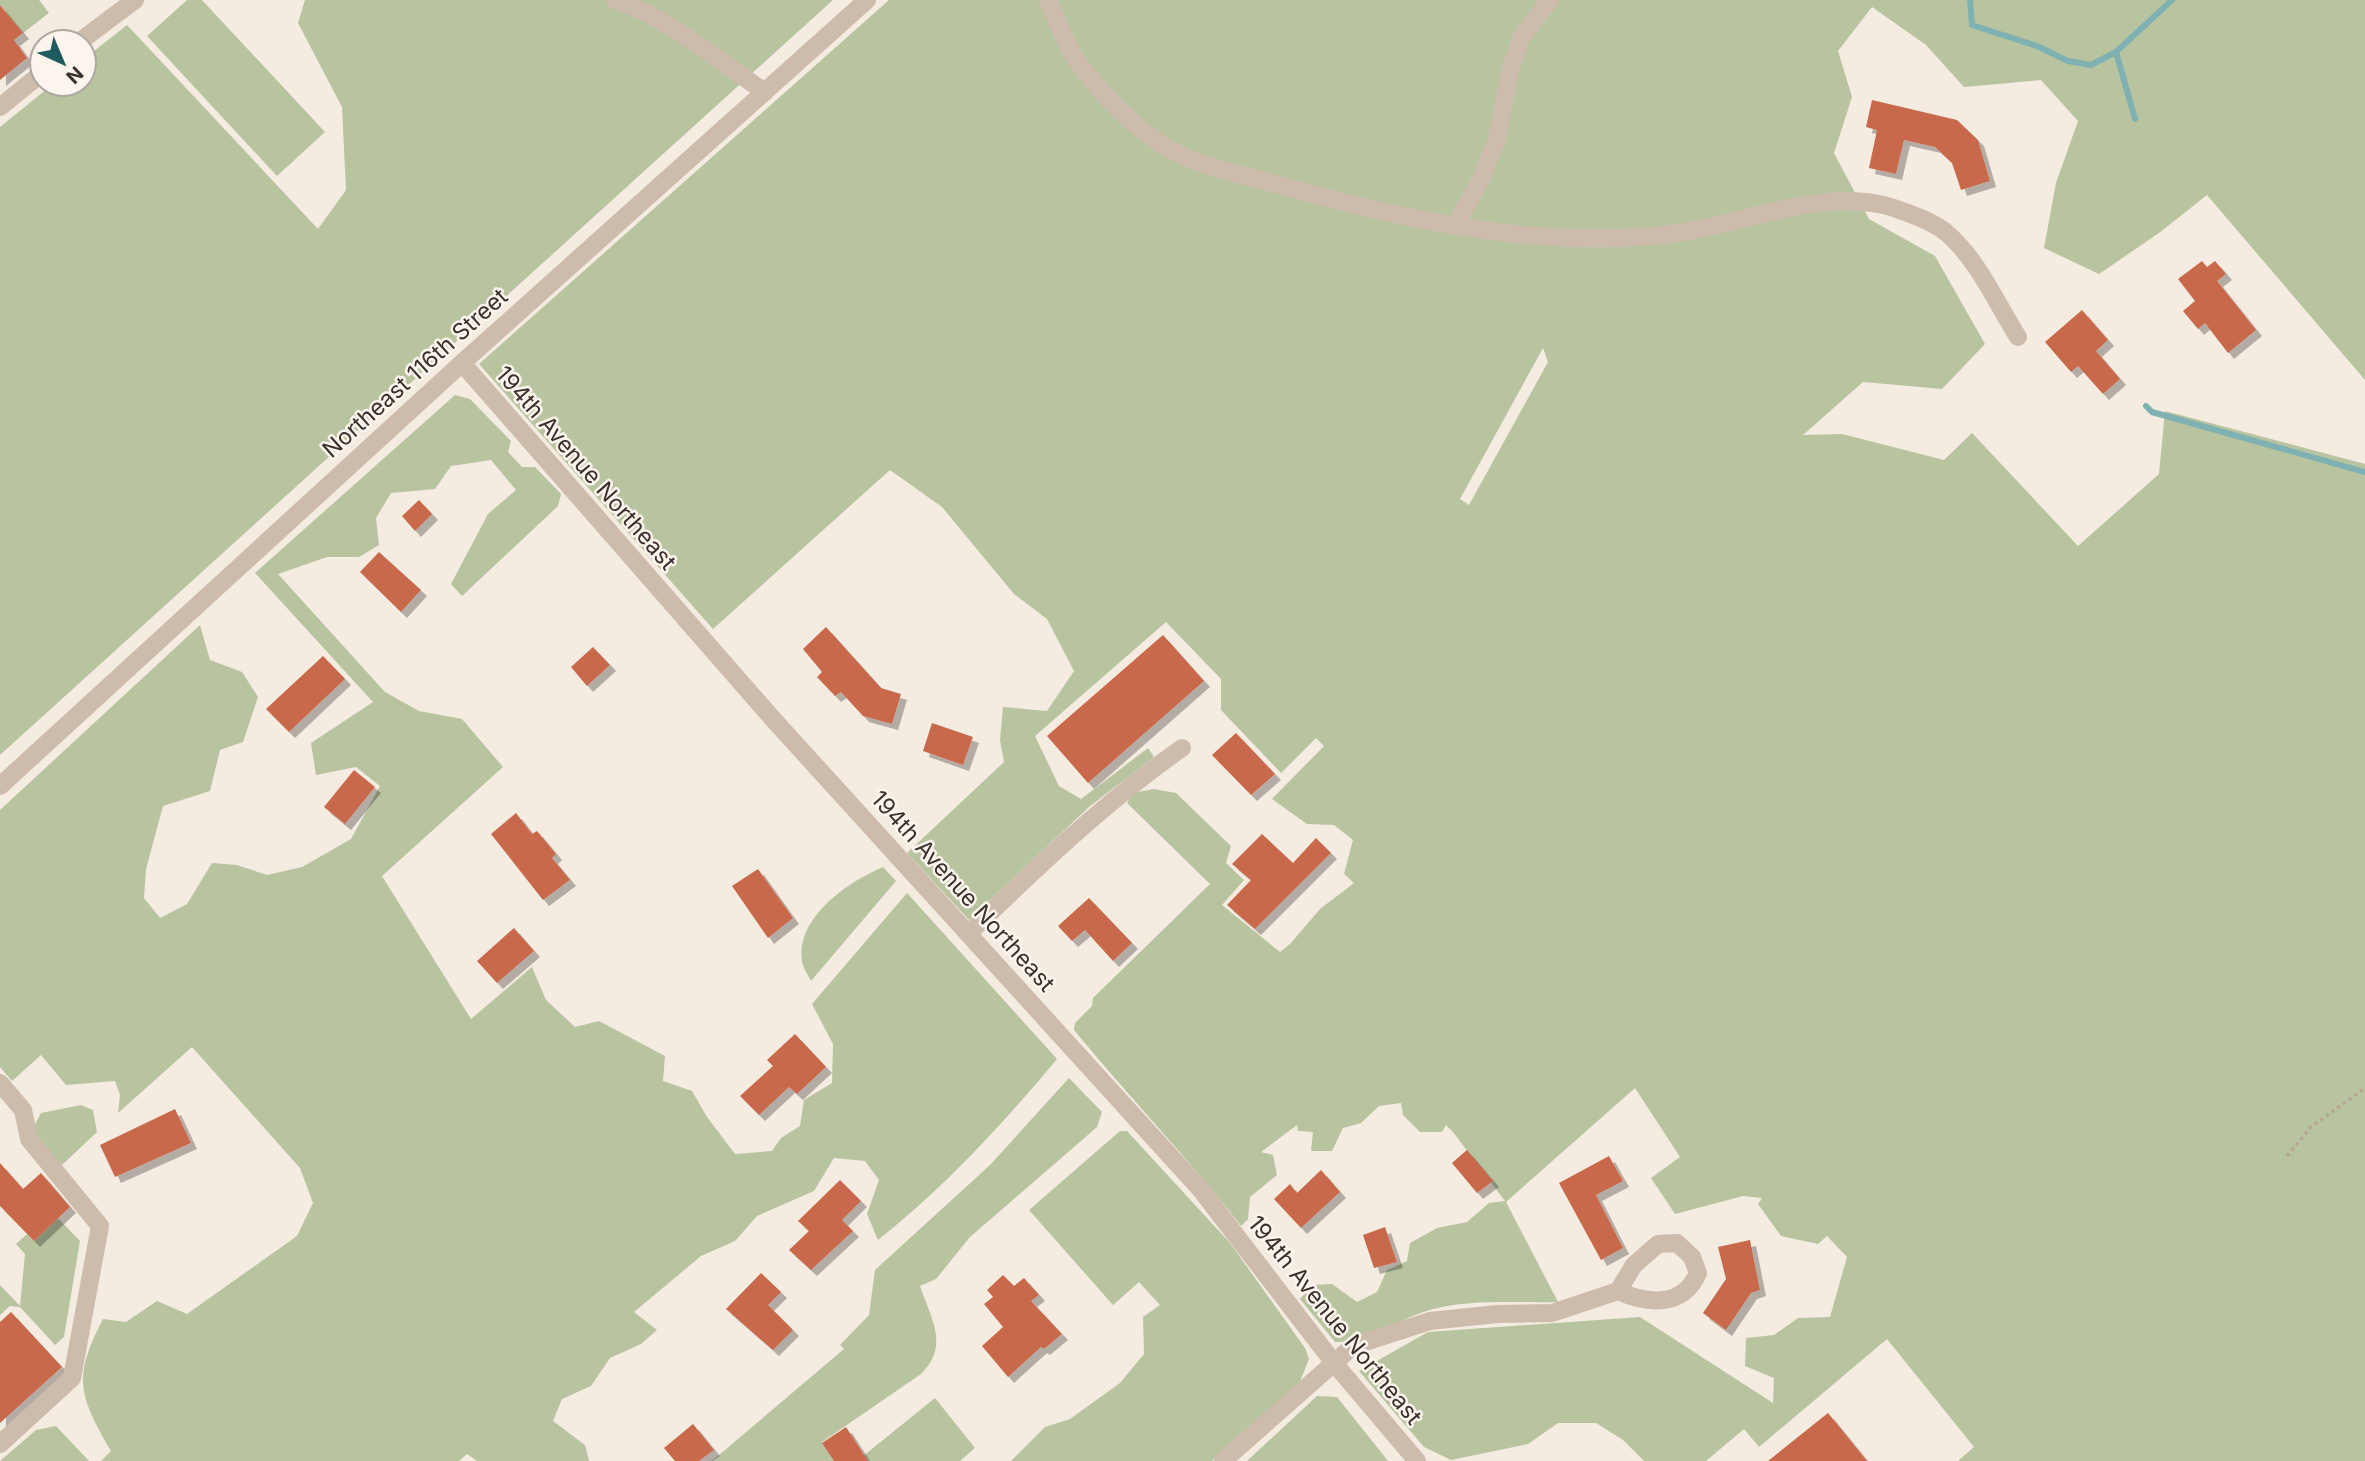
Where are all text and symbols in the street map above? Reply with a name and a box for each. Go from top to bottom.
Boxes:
north arrow [28,28,98,98]
text: N [61,62,88,88]
street label: Northeast 116th Street [317,282,514,464]
street label: 194th Avenue Northeast [490,360,682,576]
street label: 194th Avenue Northeast [865,785,1061,998]
street label: 194th Avenue Northeast [1242,1210,1428,1431]

